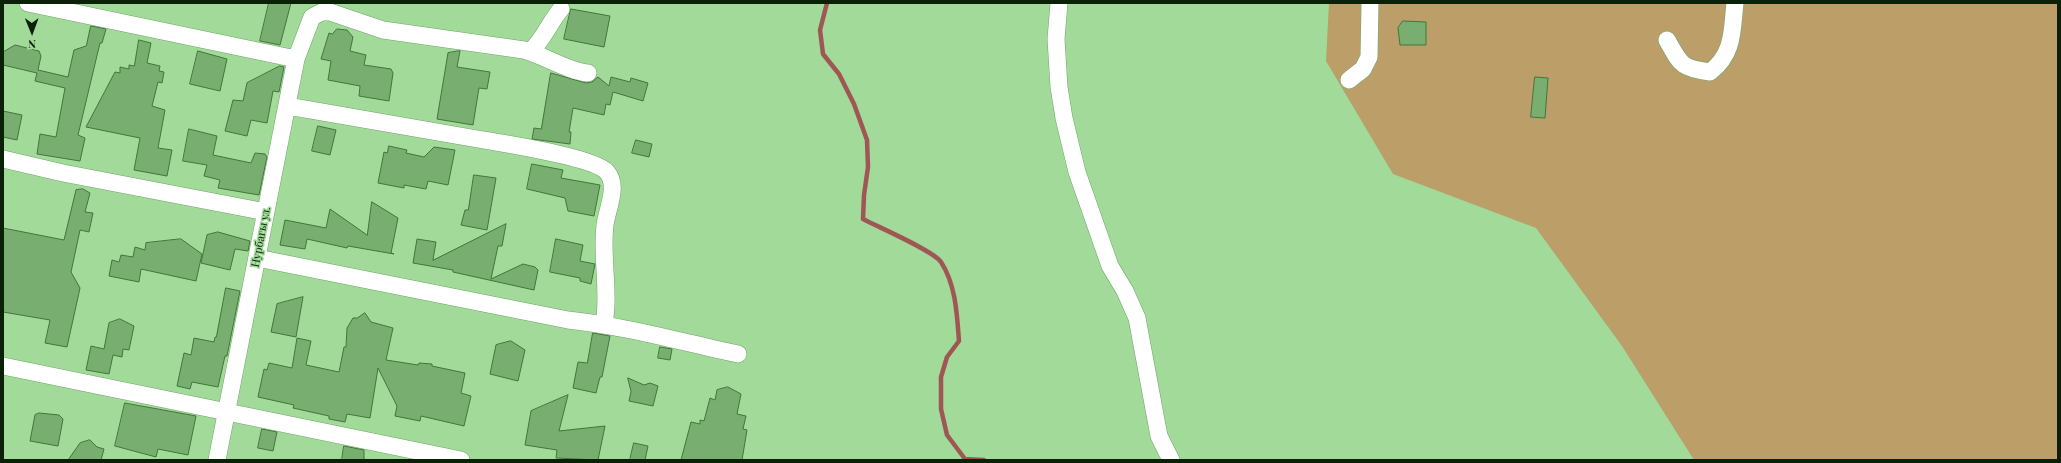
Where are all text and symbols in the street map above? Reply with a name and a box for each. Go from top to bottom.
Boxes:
north arrow [12,12,52,52]
text: N [28,37,36,52]
street label: Нурбагы ул. [249,206,273,268]

